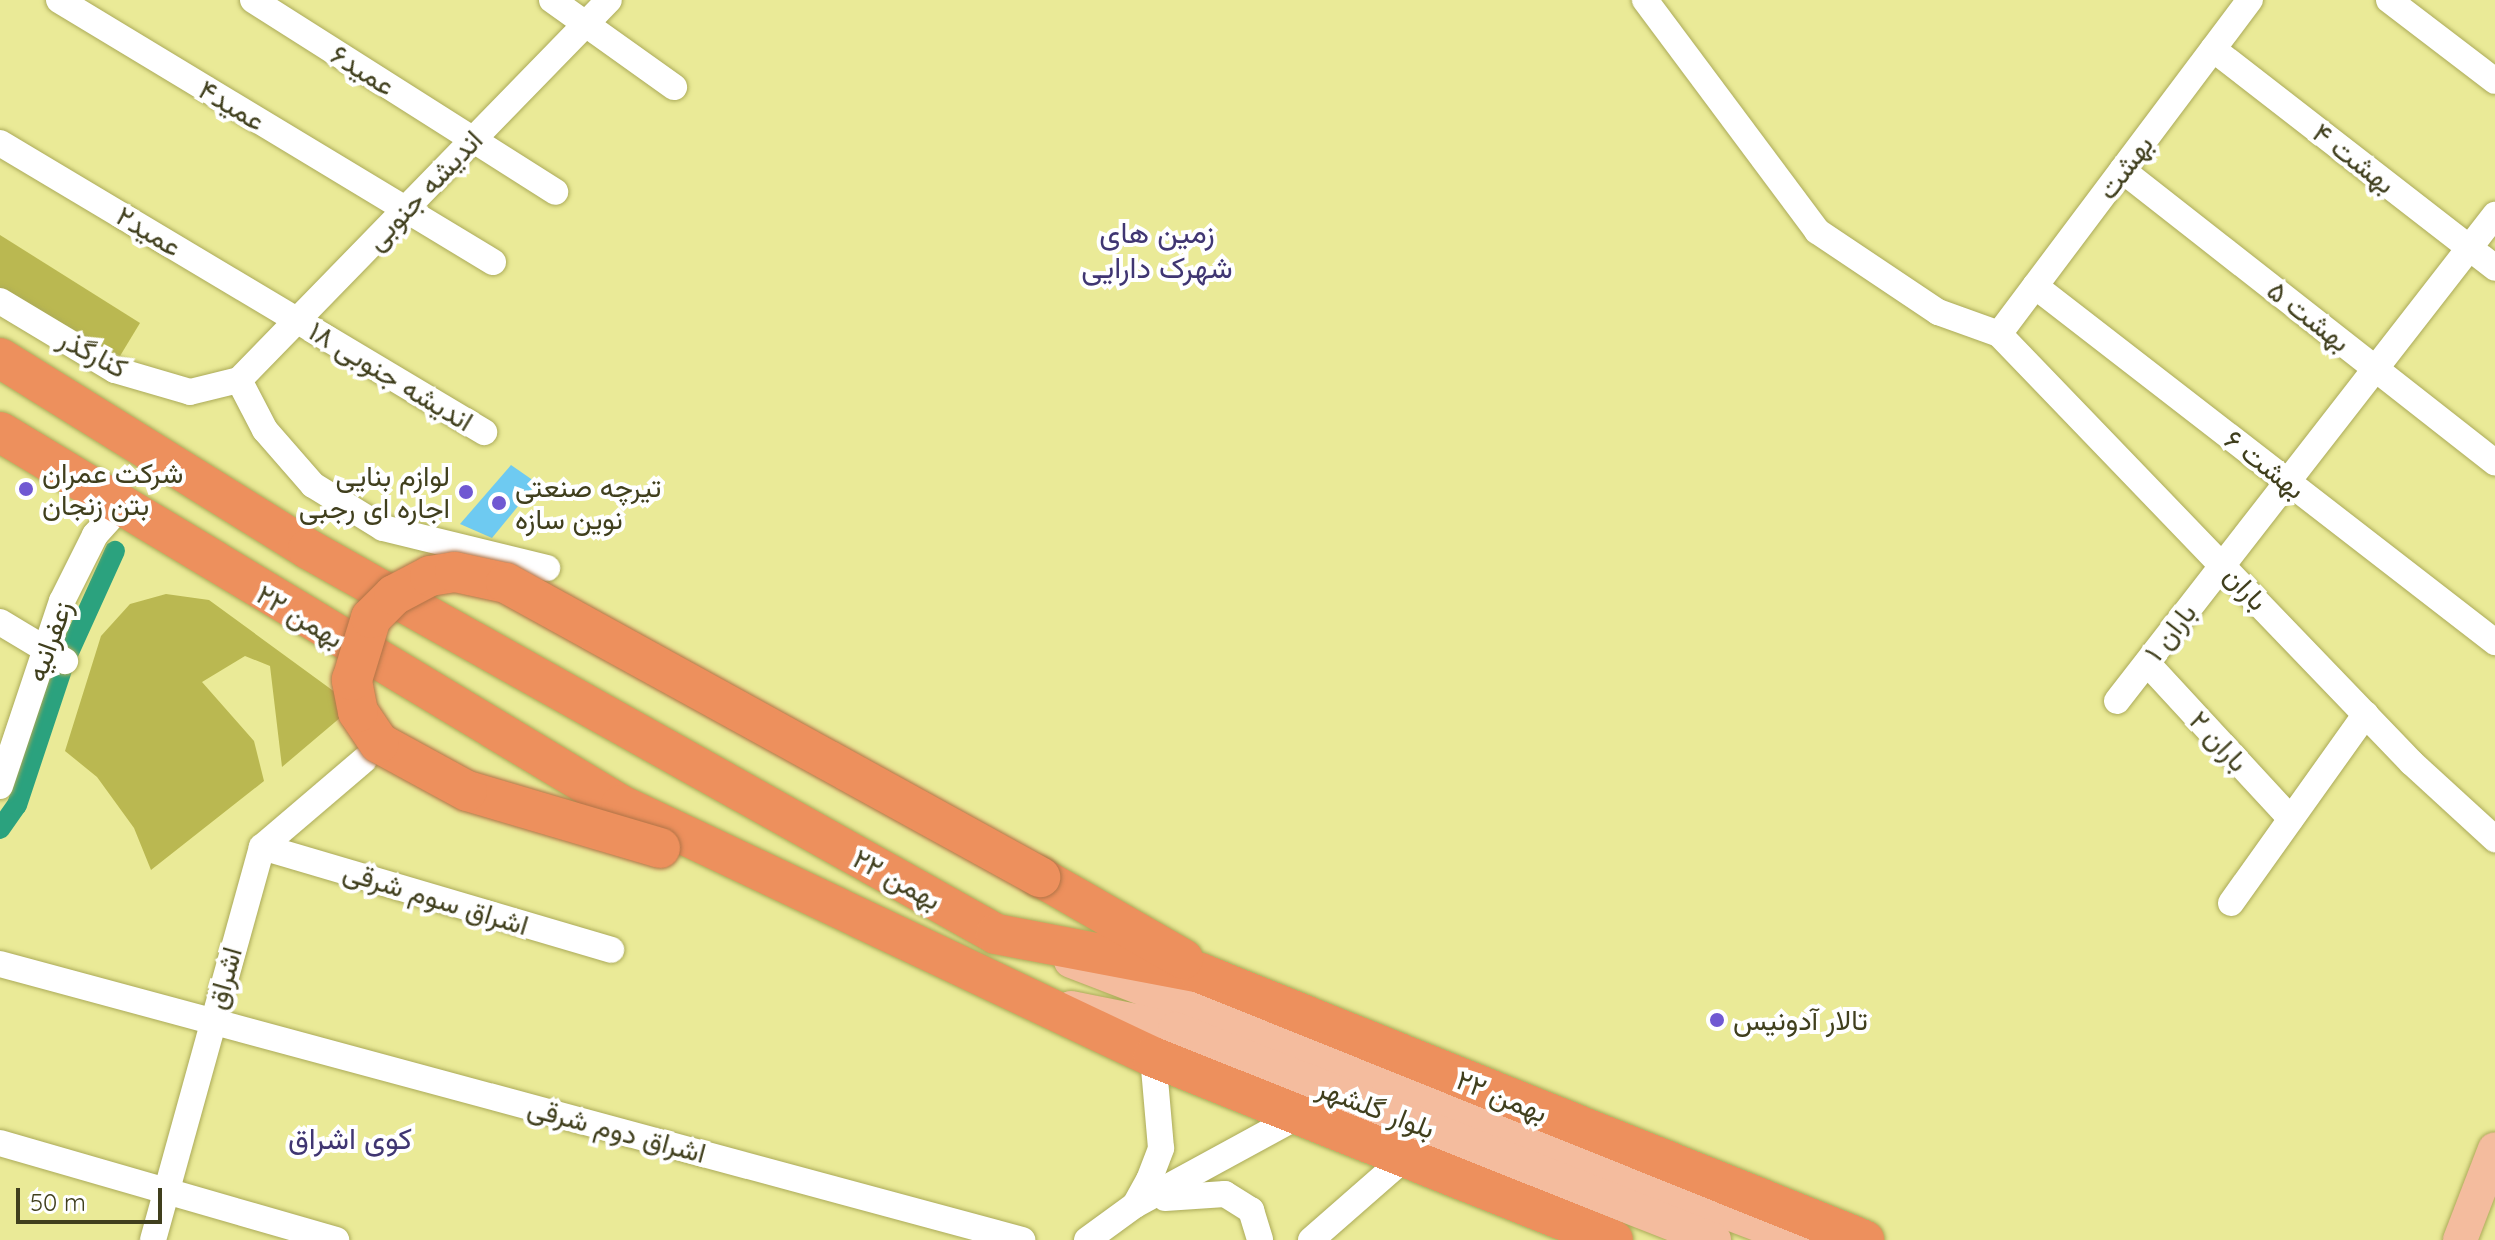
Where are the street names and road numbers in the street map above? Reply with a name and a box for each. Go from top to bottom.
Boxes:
street label: عمید۶ [325,37,401,103]
street label: عمید۴ [193,72,271,138]
street label: بهشت ۴ [2306,115,2402,201]
street label: اندیشه جنوبی [359,123,489,257]
street label: بهشت [2090,128,2160,206]
street label: عمید۲ [110,198,188,264]
street label: بهشت ۵ [2261,273,2357,359]
street label: اندیشه جنوبی ۱۸ [303,314,479,438]
street label: کنارگذر [53,321,133,385]
street label: بهشت ۶ [2218,422,2312,506]
street label: باران [2217,559,2275,617]
street label: ۲۲ بهمن [250,577,350,655]
street label: زعفرانیه [19,596,79,686]
street label: باران ۱ [2137,596,2203,668]
street label: باران ۲ [2183,704,2255,778]
street label: ۲۲ بهمن [847,841,947,917]
street label: اشراق سوم شرقی [339,854,533,942]
street label: اشراق [199,943,249,1013]
street label: ۲۲ بهمن [1451,1063,1553,1129]
street label: بلوار گلشهر [1313,1070,1439,1146]
street label: اشراق دوم شرقی [524,1090,710,1170]

